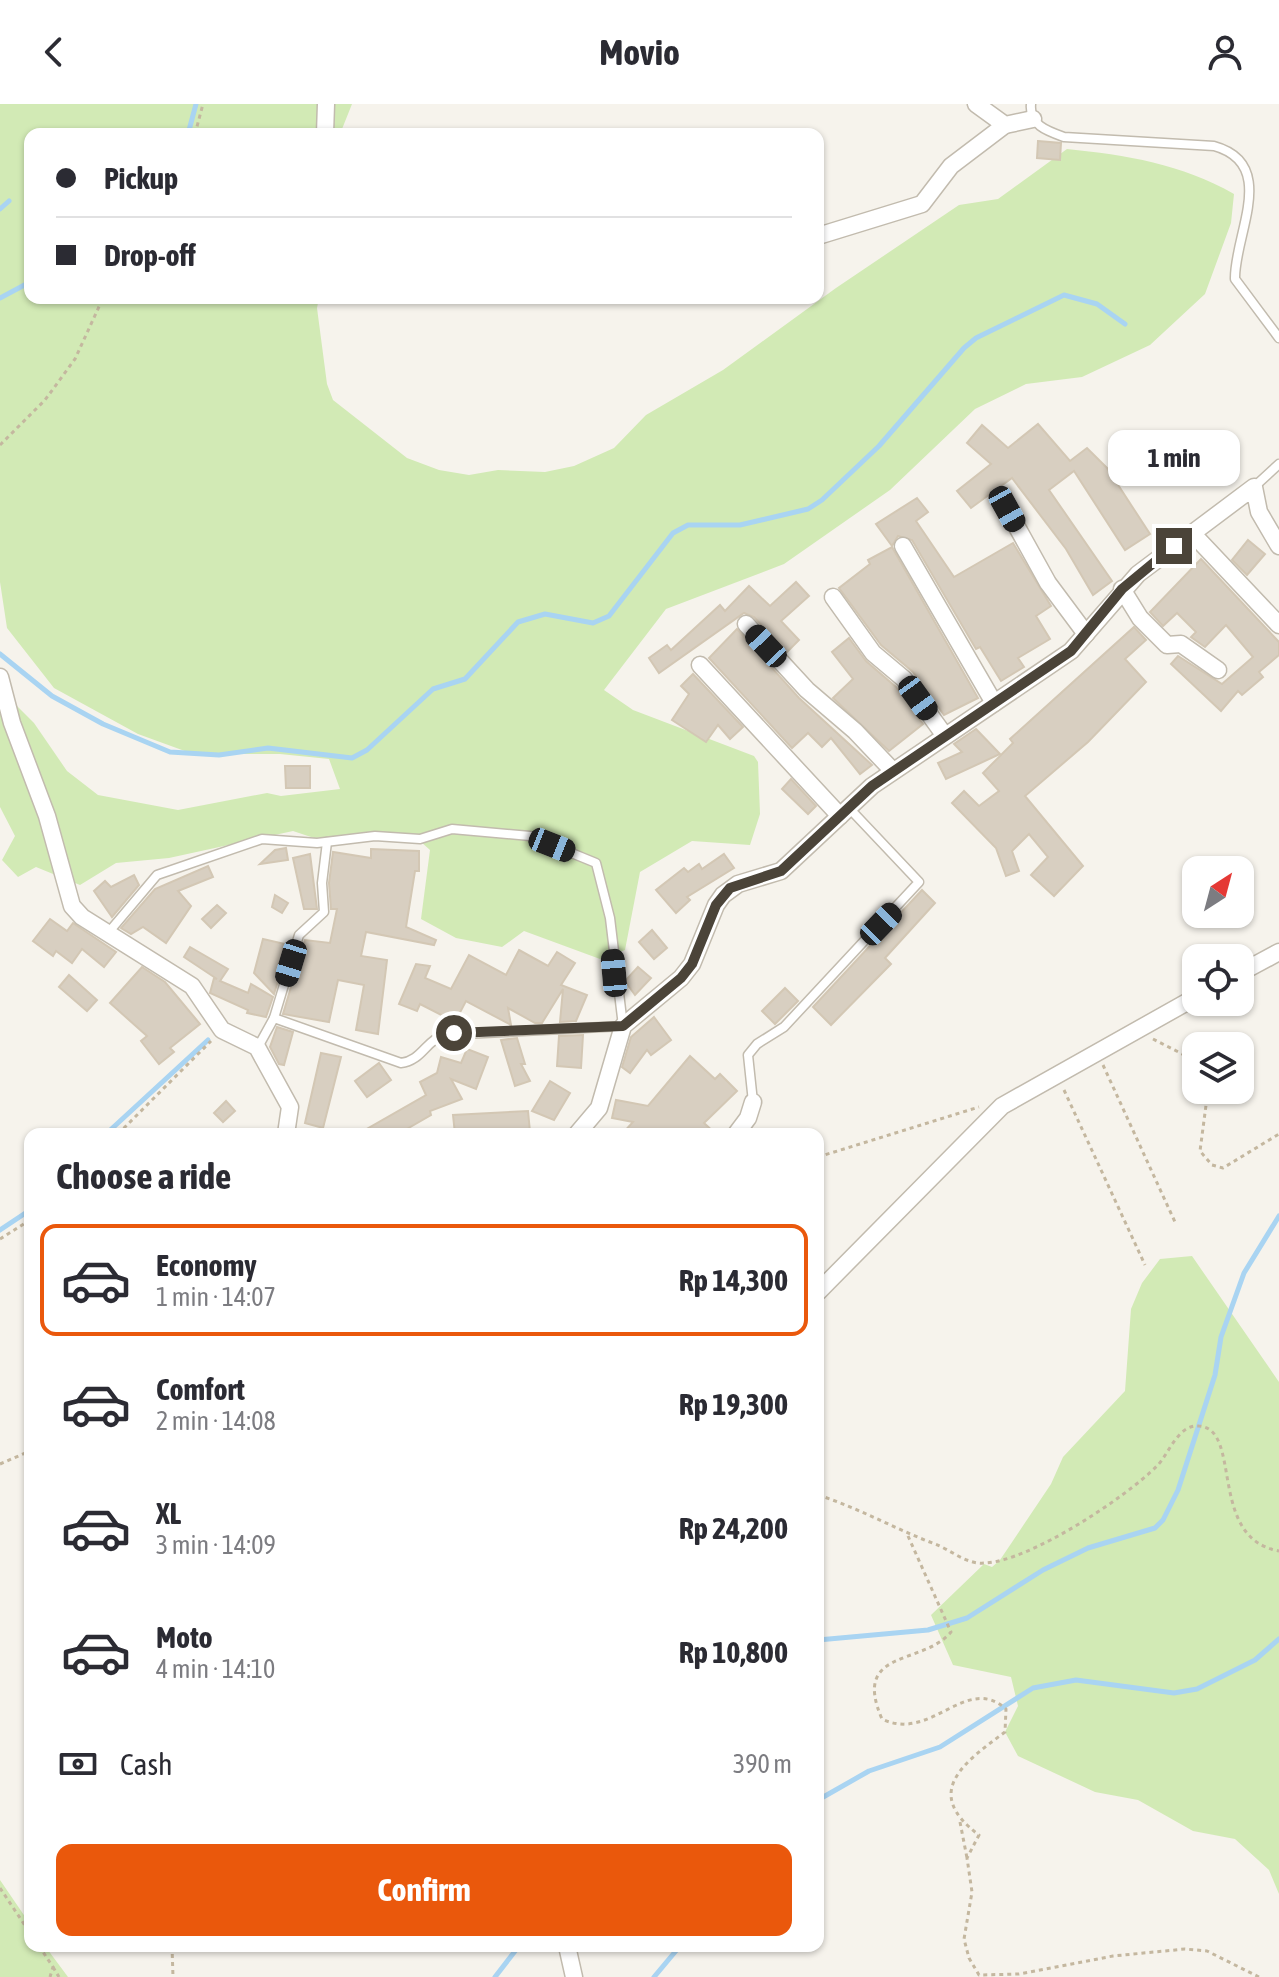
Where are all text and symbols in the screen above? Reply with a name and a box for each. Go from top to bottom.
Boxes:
icon: back [32,30,76,74]
icon: person [1203,30,1247,74]
text: Movio [599,31,680,73]
text: Pickup [104,161,178,195]
text: Drop-off [104,238,196,272]
callout: 1 min [1108,430,1240,486]
text: 1 min [1147,443,1201,473]
car [985,482,1029,536]
route end [1156,528,1192,564]
car [741,620,791,672]
car [894,672,942,724]
car [525,825,579,865]
north arrow [1182,856,1254,928]
map controls [1182,856,1254,1104]
car [856,898,906,950]
car [273,937,309,989]
button: locate [1182,944,1254,1016]
car [600,948,628,998]
route start [436,1015,472,1051]
button: layers [1182,1032,1254,1104]
text: Choose a ride [56,1155,231,1197]
icon: car [60,1244,132,1316]
text: Economy [156,1248,257,1282]
text: Rp 14,300 [679,1263,788,1297]
text: 1 min · 14:07 [156,1282,276,1312]
icon: car [60,1368,132,1440]
text: Comfort [156,1372,245,1406]
text: Rp 19,300 [679,1387,788,1421]
text: 2 min · 14:08 [156,1406,276,1436]
icon: car [60,1492,132,1564]
text: XL [156,1496,181,1530]
text: Rp 24,200 [679,1511,788,1545]
text: 3 min · 14:09 [156,1530,276,1560]
icon: car [60,1616,132,1688]
text: Moto [156,1620,213,1654]
text: Rp 10,800 [679,1635,788,1669]
text: 4 min · 14:10 [156,1654,275,1684]
icon: cash [56,1742,100,1786]
text: Cash [120,1747,173,1781]
text: 390 m [733,1749,792,1779]
button: Confirm [56,1844,792,1936]

